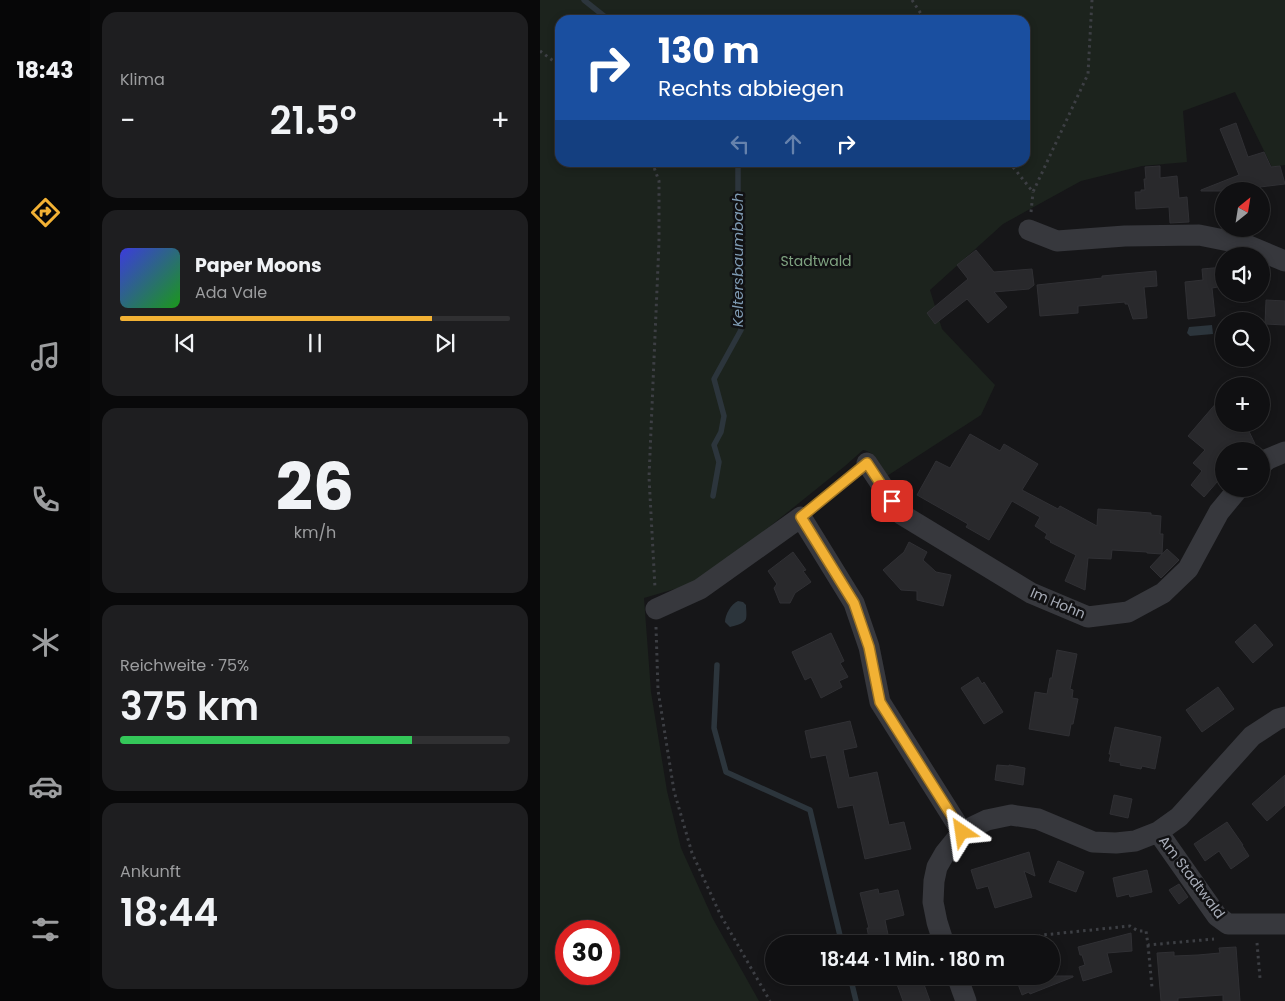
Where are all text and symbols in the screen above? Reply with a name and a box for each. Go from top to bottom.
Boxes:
text: 130 m [658,26,760,75]
icon: right [575,35,640,100]
text: 18:43 [17,55,73,86]
text: Klima [120,68,165,91]
text: Rechts abbiegen [658,73,844,104]
text: 21.5° [270,94,357,147]
text: − [120,101,135,140]
text: + [491,101,510,140]
icon: left [726,130,754,158]
icon: ahead [779,130,807,158]
icon: right [832,130,860,158]
north arrow [1215,182,1270,238]
map controls [1215,182,1270,497]
water label: Keltersbaumbach [727,193,748,327]
icon: directions [28,195,63,230]
button: sound [1215,247,1270,302]
park label: Stadtwald [780,251,852,271]
text: Paper Moons [195,252,322,279]
text: Ada Vale [195,281,267,304]
button: search [1215,312,1270,367]
icon: previous [171,329,199,357]
icon: pause [301,329,329,357]
icon: next [431,329,459,357]
icon: music [28,339,63,374]
button: + [1215,377,1270,432]
text: 26 [276,442,354,533]
button: − [1215,442,1270,497]
pin [871,480,913,522]
icon: phone [28,482,63,517]
icon: arrive [878,487,906,515]
text: km/h [294,521,336,544]
street label: Im Hohn [1027,582,1089,624]
icon: climate [28,625,63,660]
text: Reichweite · 75% [120,654,249,677]
text: 375 km [120,680,259,733]
icon: car [28,769,63,804]
position arrow [935,805,987,857]
street label: Am Stadtwald [1154,832,1230,922]
text: Ankunft [120,860,181,883]
text: 18:44 [120,886,218,939]
icon: filters [28,912,63,947]
speed limit sign: 30 [555,920,620,985]
text: 18:44 · 1 Min. · 180 m [820,946,1005,973]

